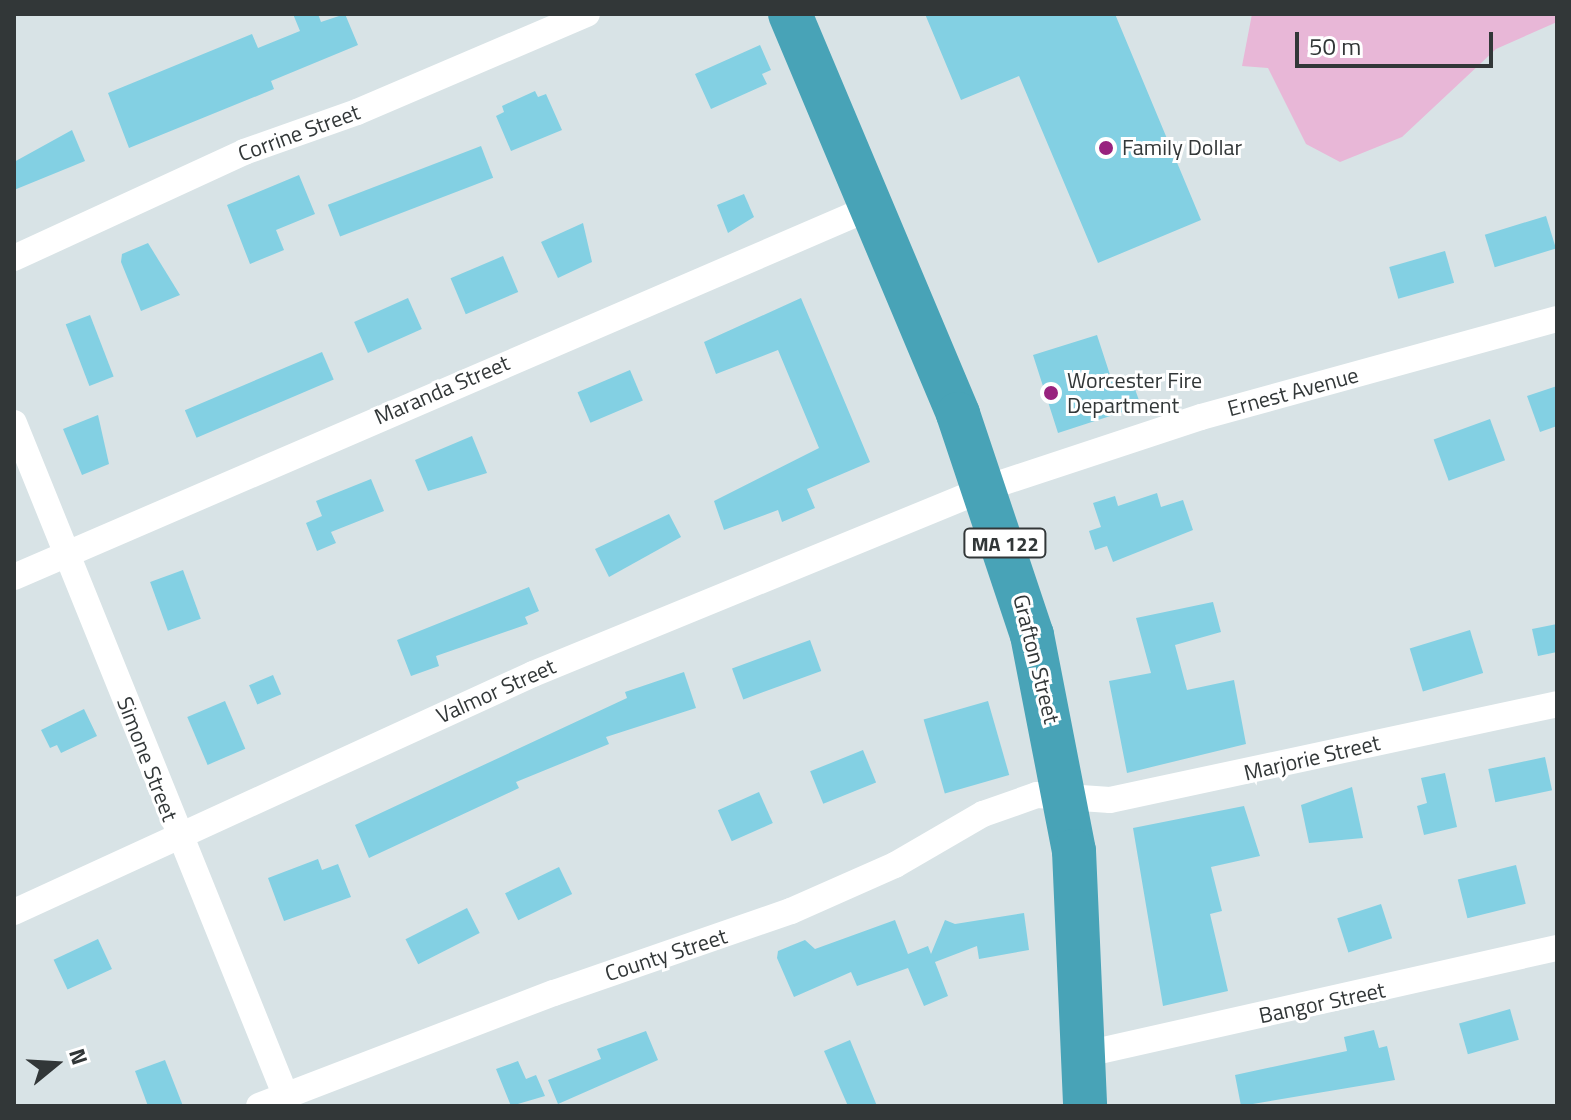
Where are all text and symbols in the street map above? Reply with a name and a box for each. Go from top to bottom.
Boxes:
scale bar [1299,16,1497,66]
text: 50 m [1309,28,1361,64]
street label: Corrine Street [234,99,364,167]
place label: Family Dollar [1122,135,1242,161]
marker: Family Dollar [1097,139,1115,157]
street label: Maranda Street [370,350,514,430]
street label: Ernest Avenue [1225,362,1361,422]
place label: Worcester Fire Department [1067,367,1202,418]
marker: Worcester Fire Department [1042,384,1060,402]
road number: MA 122 [963,527,1047,559]
street label: Grafton Street [1007,592,1065,726]
street label: Valmor Street [432,653,560,729]
street label: Simone Street [111,693,183,825]
street label: Marjorie Street [1241,730,1383,786]
street label: County Street [602,923,730,987]
street label: Bangor Street [1256,977,1388,1029]
north arrow [16,1024,96,1104]
text: N [60,1044,97,1069]

